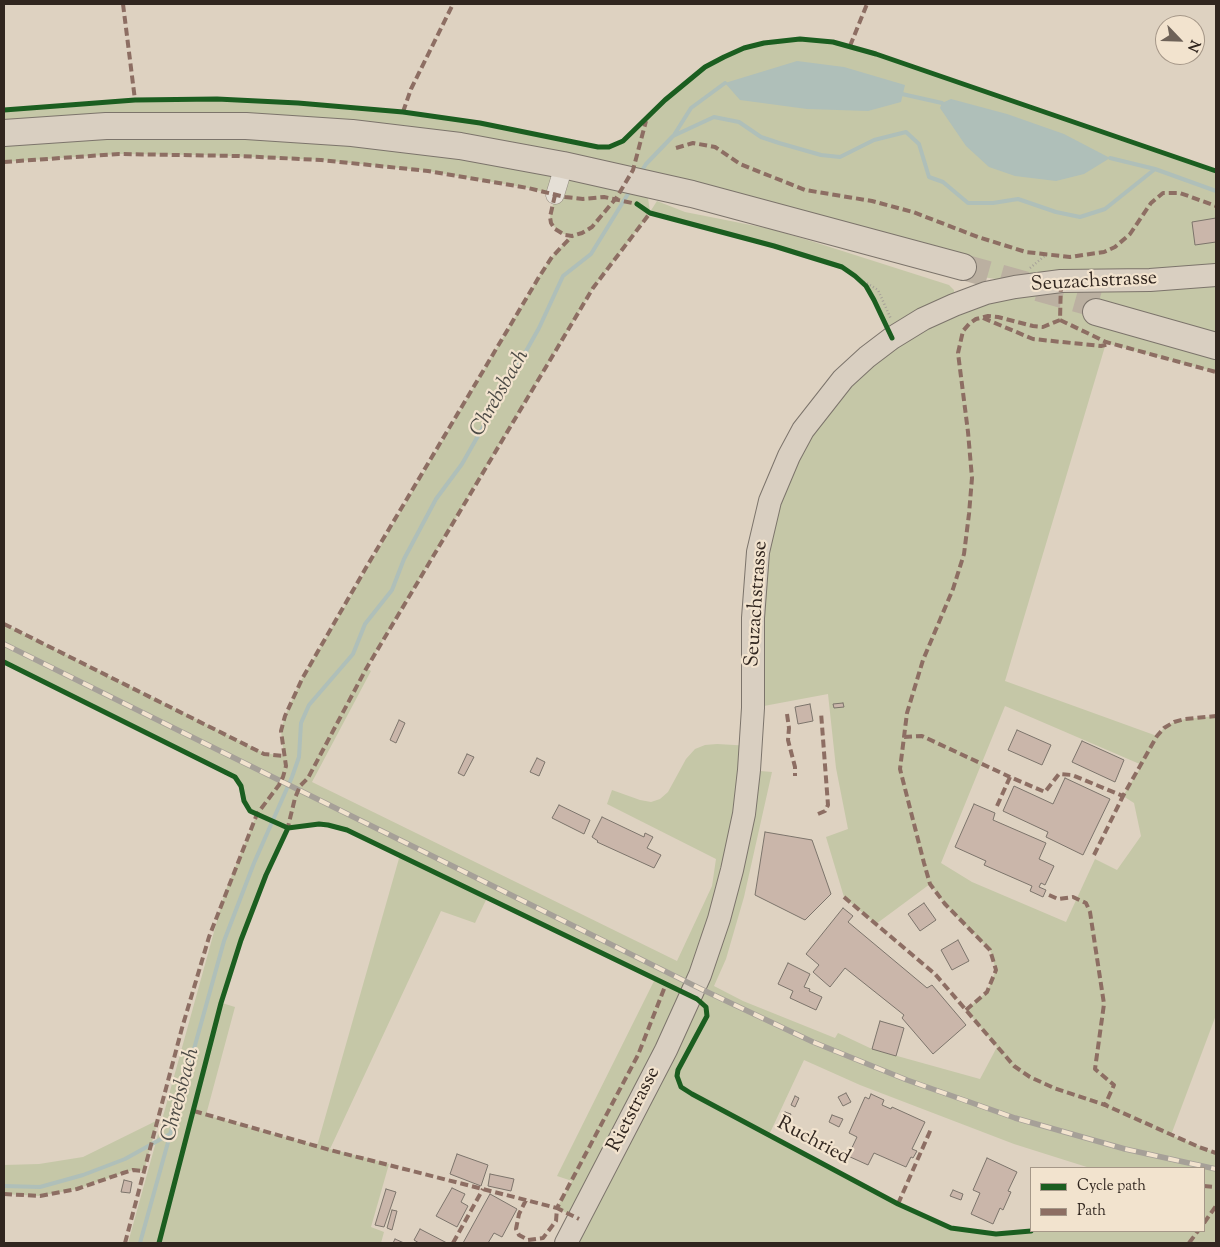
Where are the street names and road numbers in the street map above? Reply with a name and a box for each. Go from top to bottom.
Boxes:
street label: Seuzachstrasse [1030,268,1158,298]
street label: Seuzachstrasse [742,540,774,668]
street label: Rietstrasse [603,1063,667,1157]
street label: Ruchried [772,1113,854,1171]

